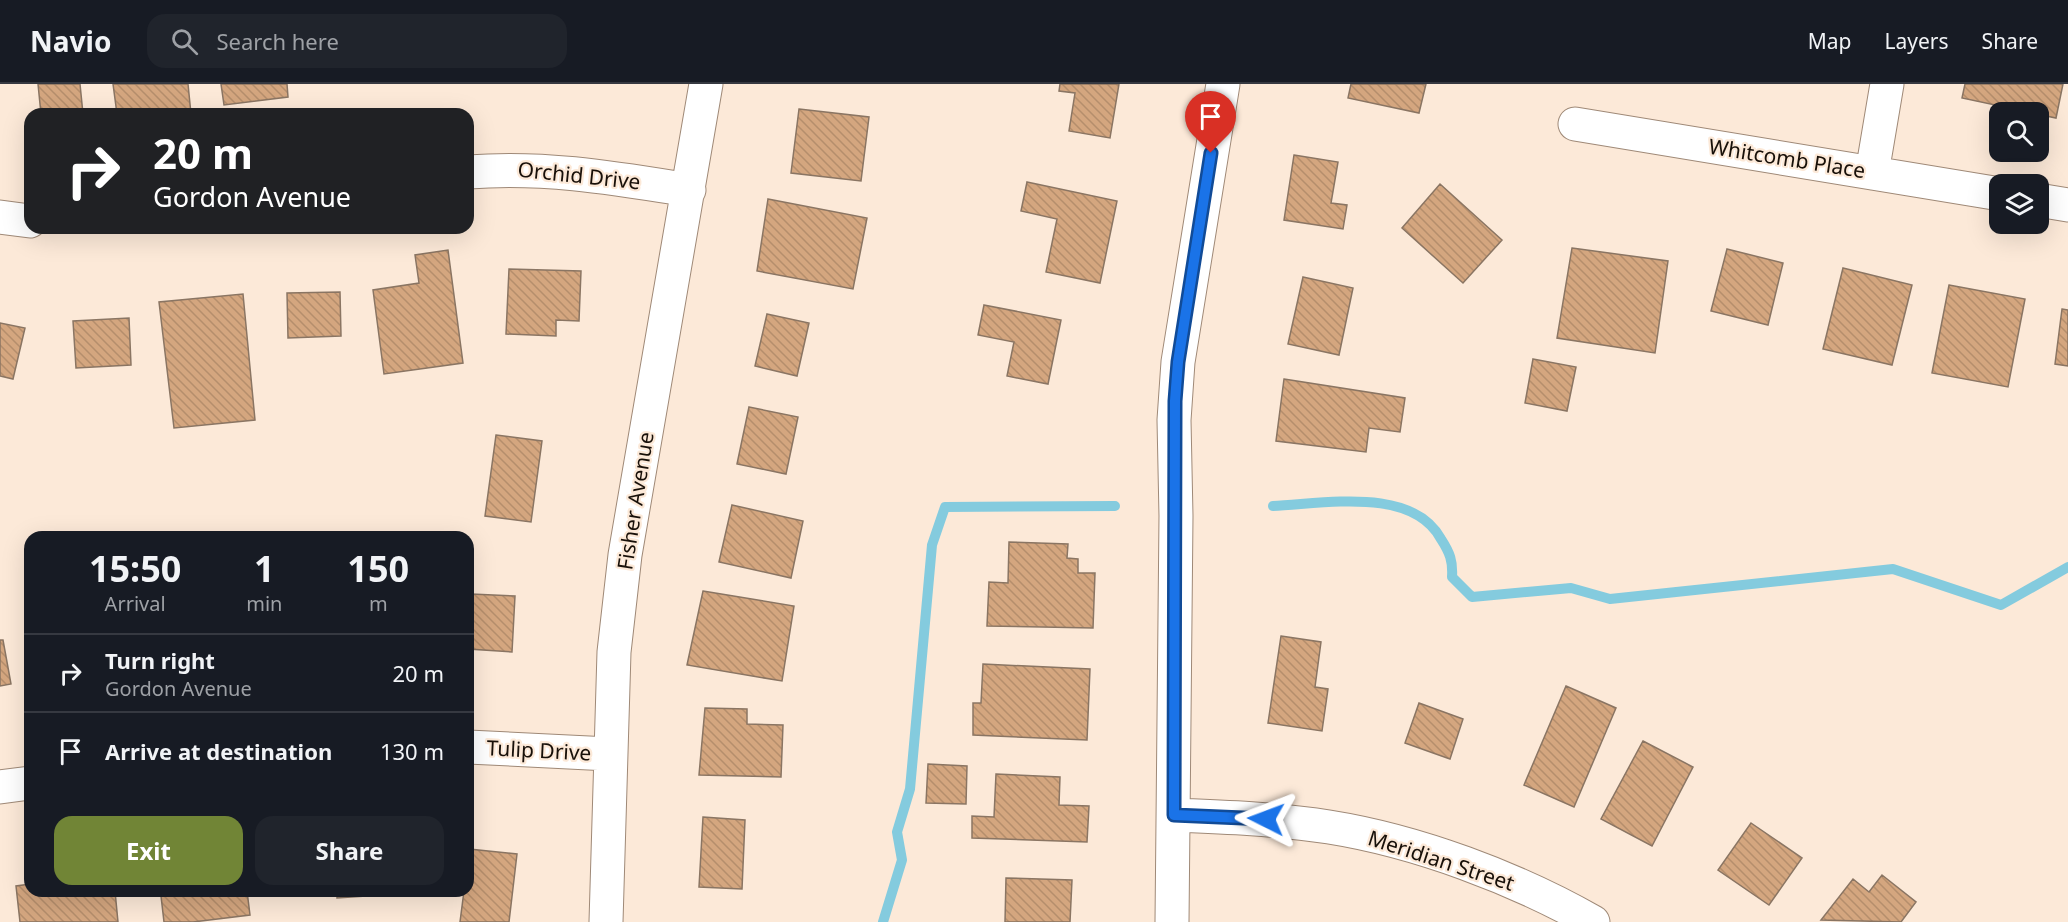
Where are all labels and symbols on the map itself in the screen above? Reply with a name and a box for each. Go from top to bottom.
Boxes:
pin [1185,91,1236,153]
street label: Whitcomb Place [1707,132,1867,184]
street label: Orchid Drive [516,155,642,195]
street label: Fisher Avenue [610,430,660,572]
street label: Tulip Drive [486,733,592,767]
position arrow [1234,787,1298,851]
street label: Meridian Street [1365,823,1518,897]

